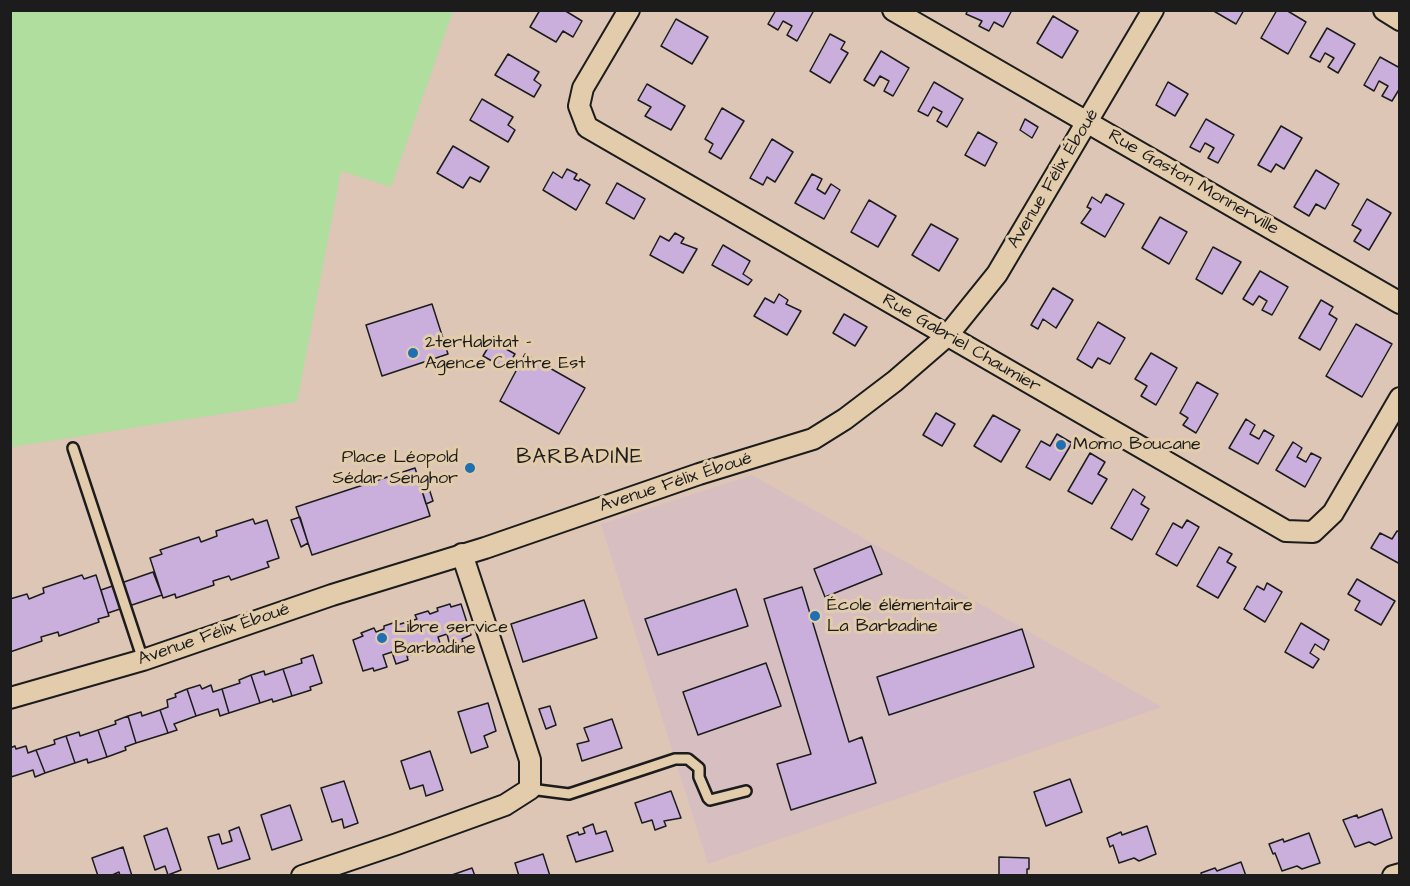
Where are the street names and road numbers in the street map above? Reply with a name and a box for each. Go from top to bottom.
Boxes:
street label: Avenue Félix Éboué [1004,105,1104,253]
street label: Rue Gaston Monnerville [1104,125,1282,241]
street label: Rue Gabriel Chaumier [878,290,1044,398]
street label: Avenue Félix Éboué [597,448,755,518]
street label: Avenue Félix Éboué [135,599,293,671]

